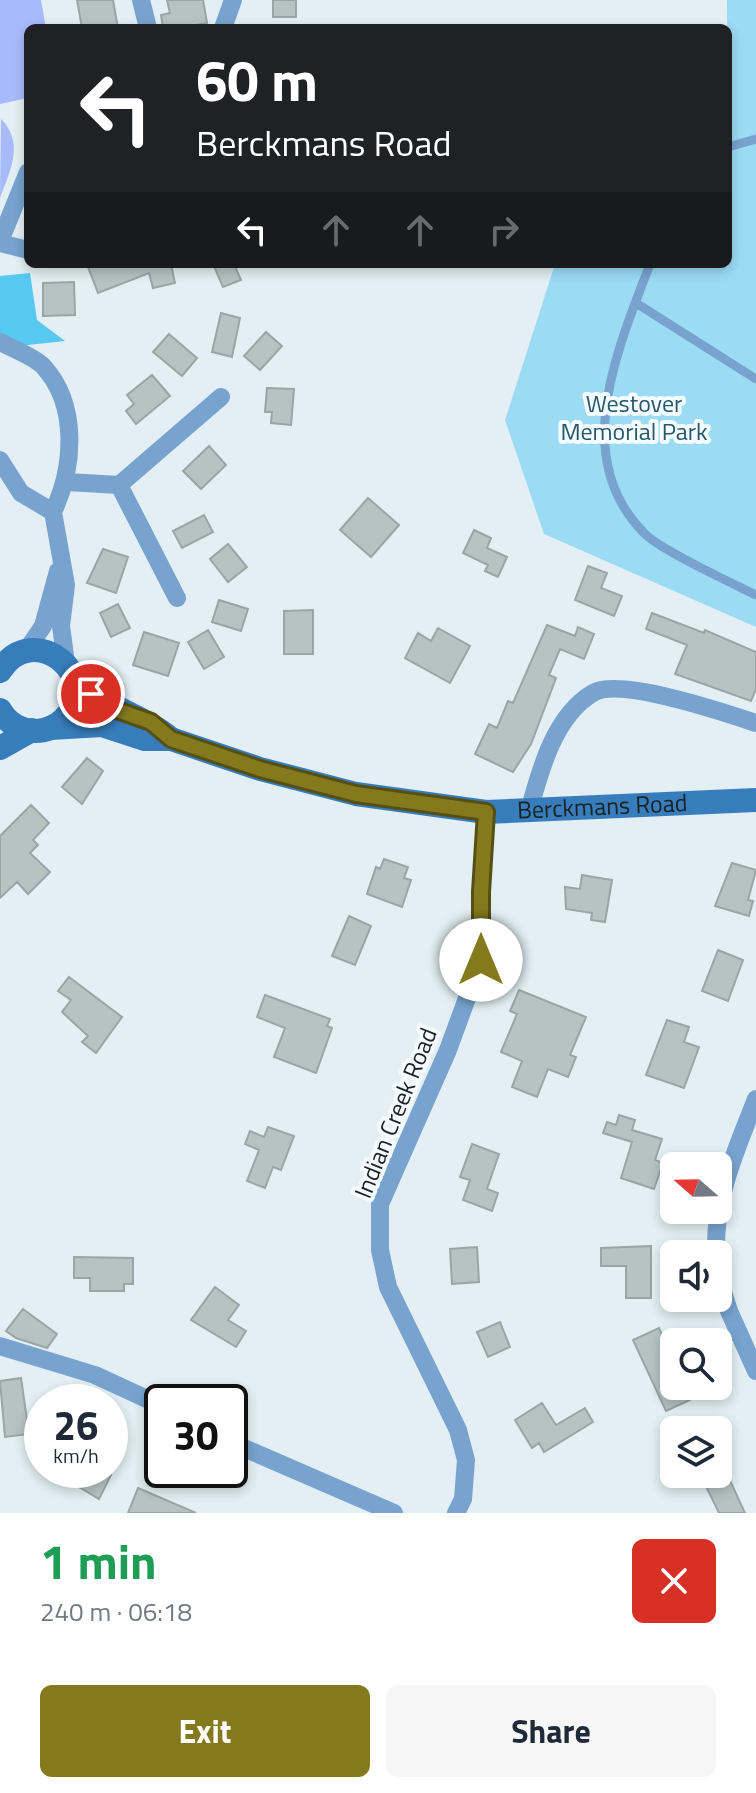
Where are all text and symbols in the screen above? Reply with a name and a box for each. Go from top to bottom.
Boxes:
text: 60 m [196,38,318,123]
icon: left [64,56,168,160]
text: Berckmans Road [196,115,451,170]
icon: left [230,208,274,252]
icon: ahead [314,208,358,252]
icon: ahead [398,208,442,252]
icon: right [482,208,526,252]
park label: Westover Memorial Park [560,385,708,449]
pin [57,660,125,728]
icon: arrive [69,672,113,716]
street label: Berckmans Road [516,784,688,828]
position arrow [439,918,523,1002]
street label: Indian Creek Road [344,1022,446,1203]
north arrow [660,1152,732,1224]
map controls [660,1152,732,1488]
button: sound [660,1240,732,1312]
button: search [660,1328,732,1400]
speed limit sign: 30 [144,1384,248,1488]
text: 26 [54,1395,98,1456]
button: layers [660,1416,732,1488]
text: km/h [53,1440,99,1471]
text: 1 min [40,1525,157,1598]
button: close [632,1539,716,1623]
text: 240 m · 06:18 [40,1592,192,1631]
button: Exit [40,1685,370,1777]
button: Share [386,1685,716,1777]

